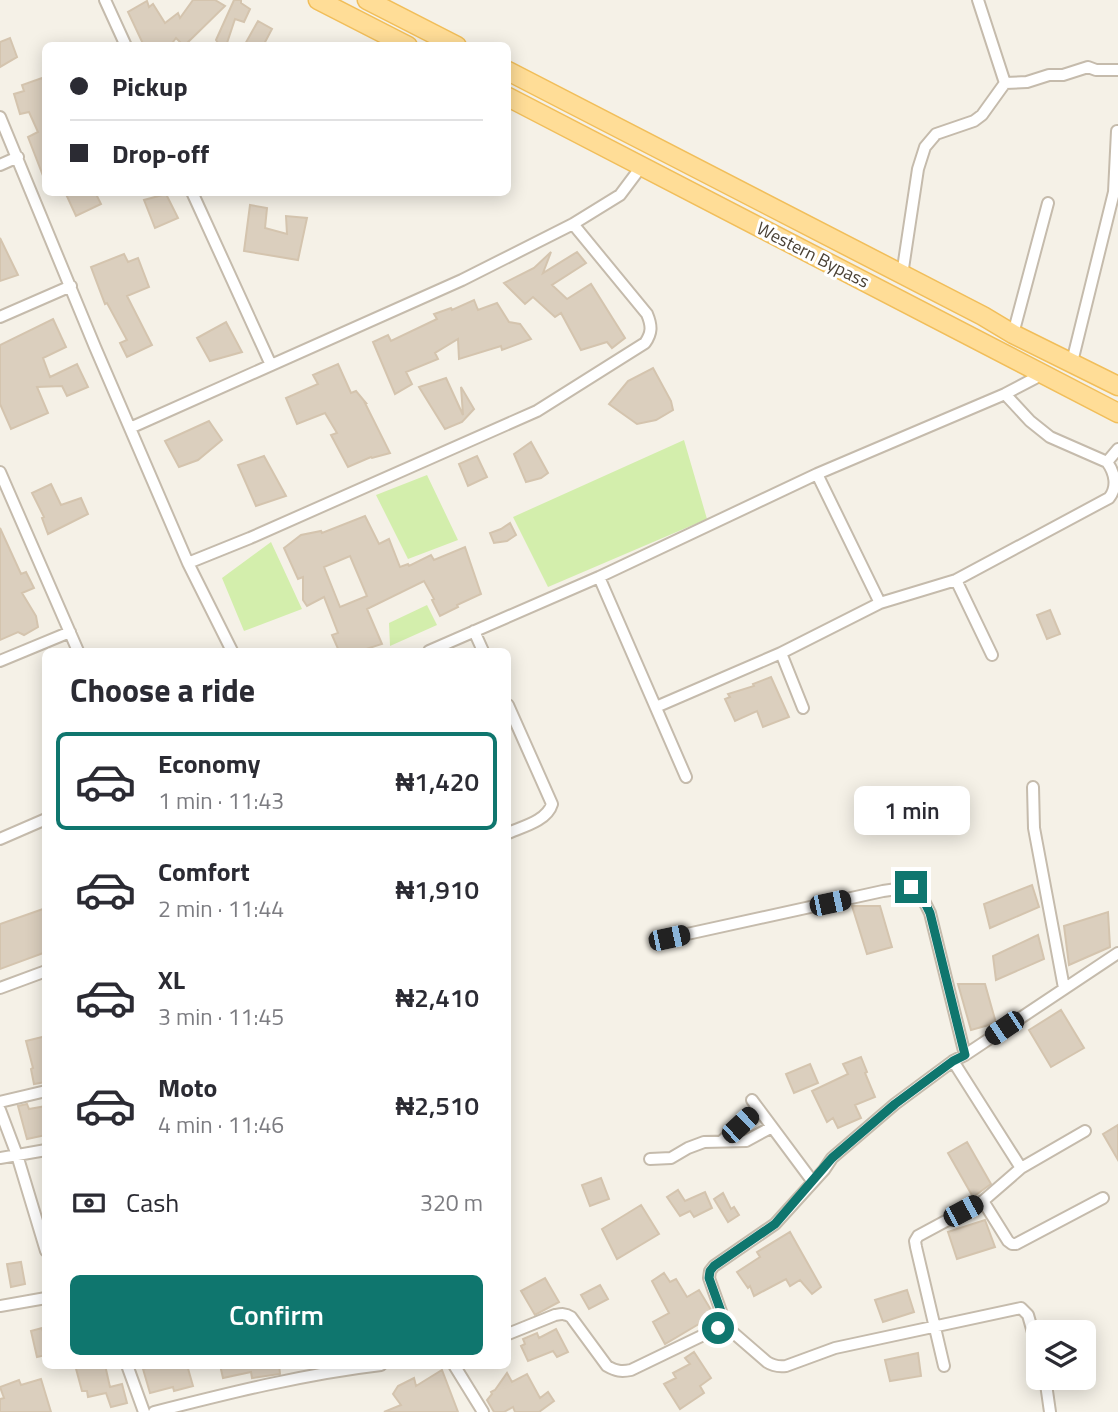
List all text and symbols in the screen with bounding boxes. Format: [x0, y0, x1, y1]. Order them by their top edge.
text: Pickup [112, 67, 188, 106]
text: Drop-off [112, 134, 209, 173]
street label: Western Bypass [752, 215, 874, 295]
text: Choose a ride [70, 666, 255, 714]
text: Economy [158, 744, 260, 783]
icon: car [74, 750, 137, 813]
text: ₦1,420 [396, 762, 479, 801]
text: 1 min · 11:43 [158, 783, 284, 818]
callout: 1 min [853, 786, 969, 834]
text: 1 min [884, 793, 940, 828]
text: Comfort [158, 852, 250, 891]
icon: car [74, 858, 137, 921]
text: ₦1,910 [396, 870, 479, 909]
route end [895, 871, 927, 903]
car [808, 888, 853, 918]
text: 2 min · 11:44 [158, 891, 284, 926]
car [647, 923, 692, 953]
text: XL [158, 960, 185, 999]
icon: car [74, 966, 137, 1029]
text: ₦2,410 [396, 978, 479, 1017]
text: 3 min · 11:45 [158, 999, 284, 1034]
car [981, 1008, 1028, 1048]
text: Moto [158, 1068, 217, 1107]
icon: car [74, 1074, 137, 1137]
text: ₦2,510 [396, 1086, 479, 1125]
car [718, 1103, 763, 1147]
text: 4 min · 11:46 [158, 1107, 284, 1142]
text: Cash [126, 1183, 179, 1222]
icon: cash [70, 1184, 108, 1222]
text: 320 m [420, 1185, 483, 1220]
car [940, 1192, 987, 1230]
button: Confirm [70, 1275, 483, 1355]
route start [702, 1312, 734, 1344]
map controls [1026, 1320, 1096, 1390]
button: layers [1026, 1320, 1096, 1390]

